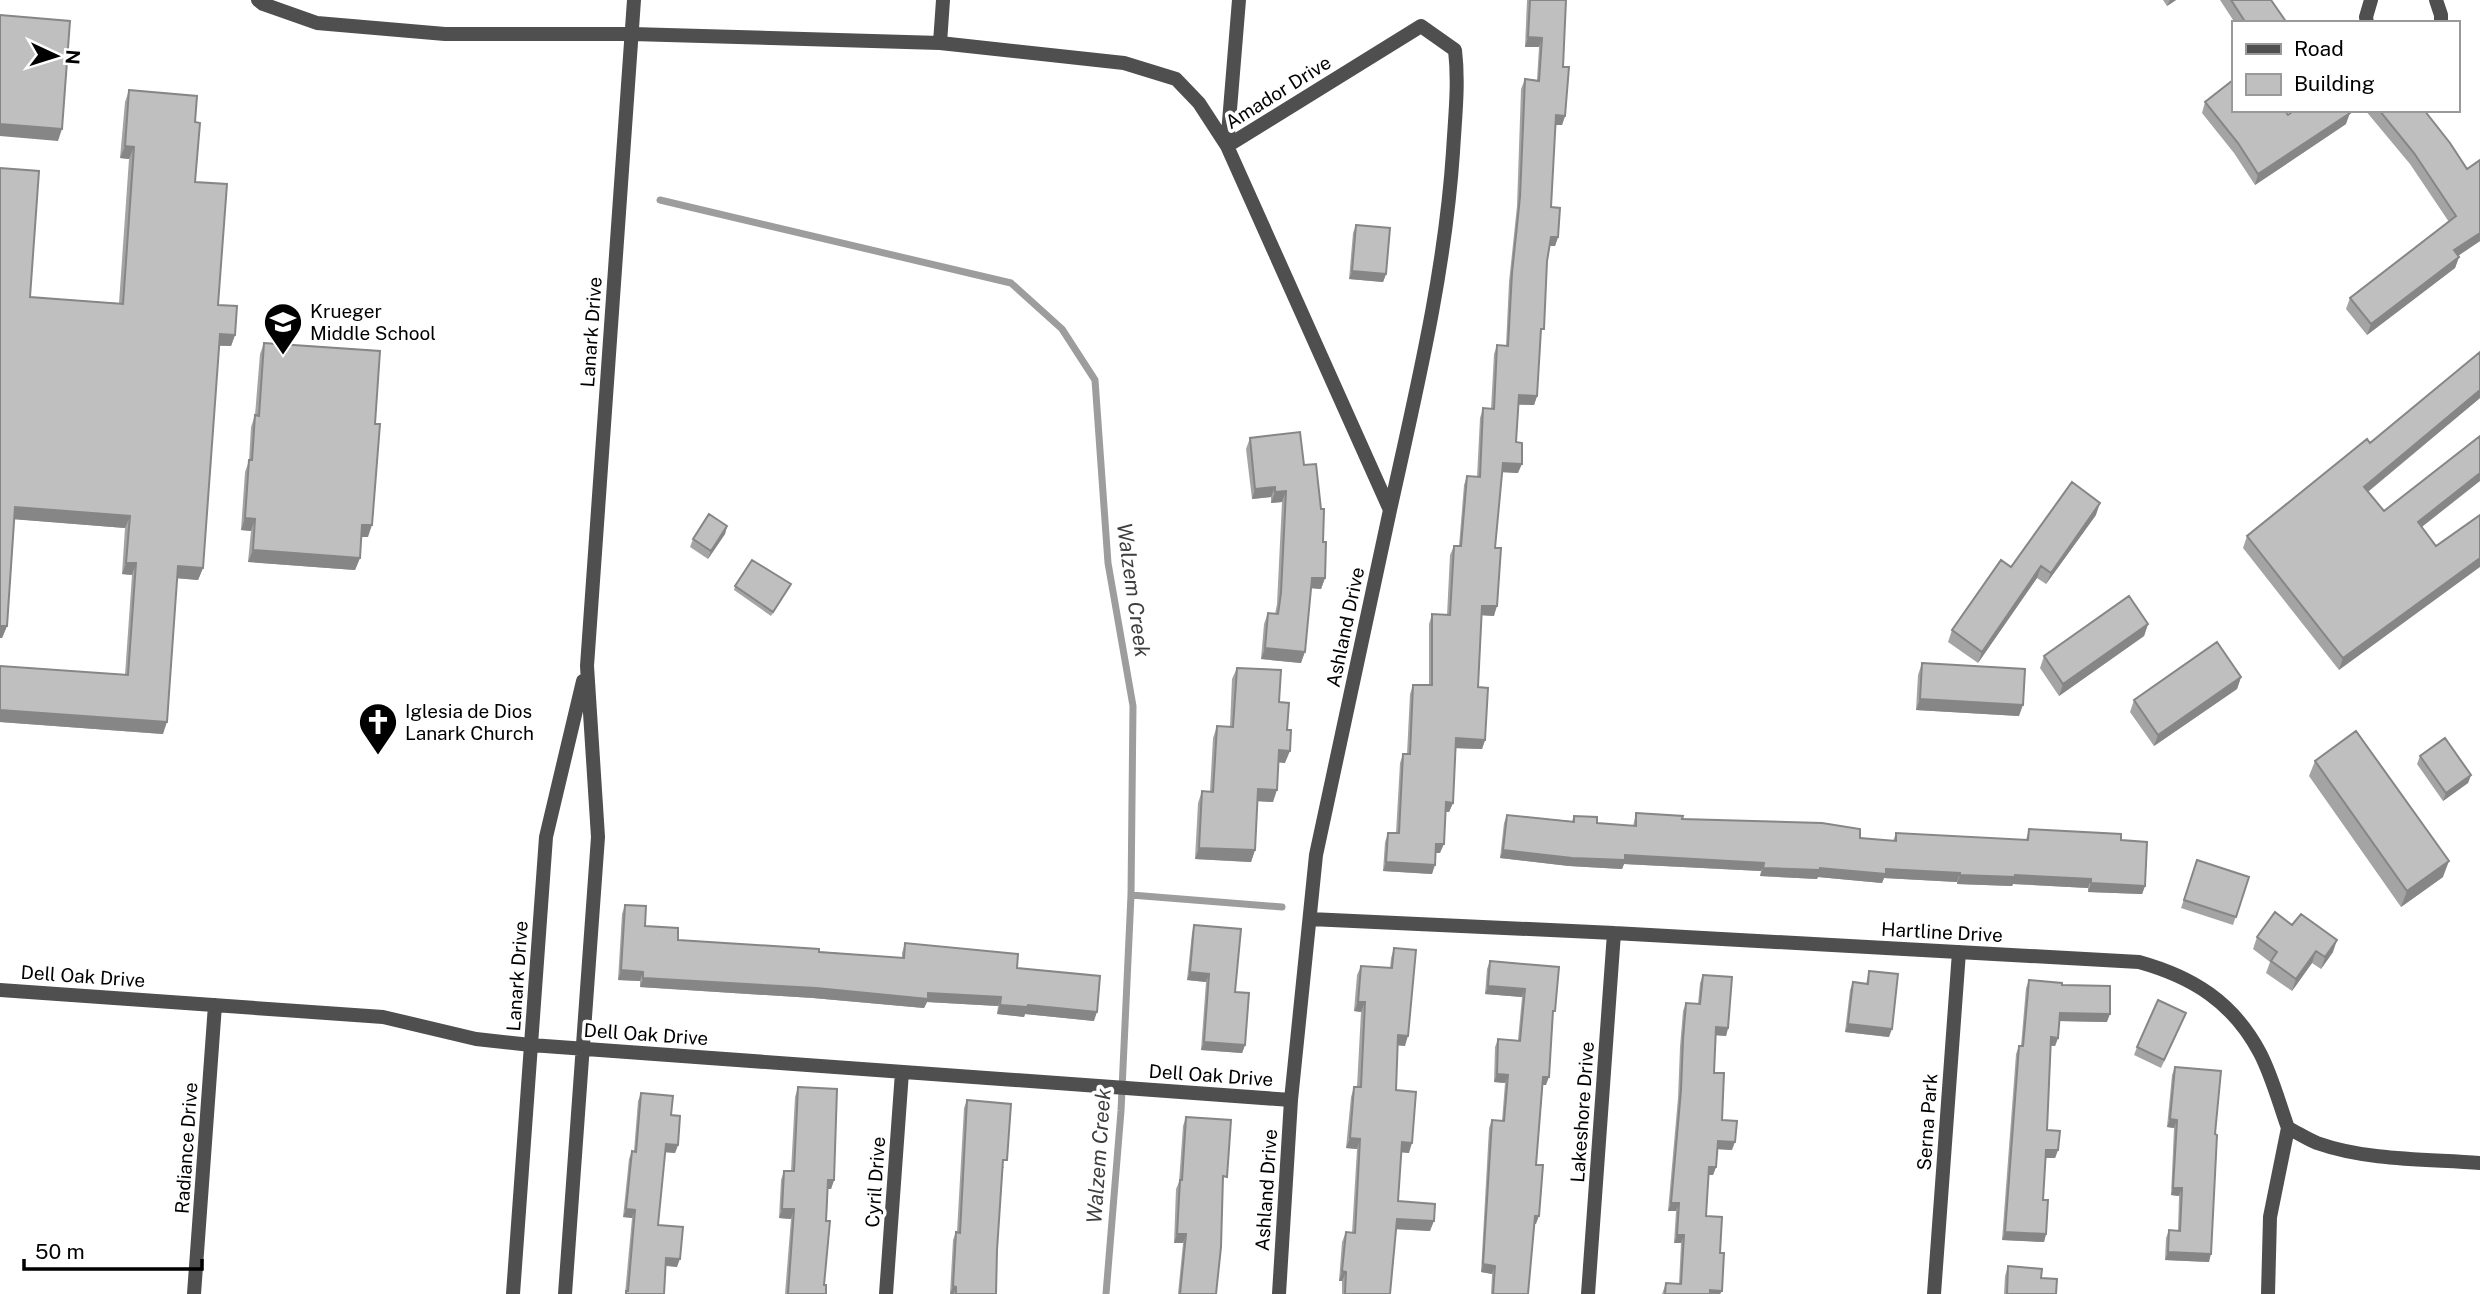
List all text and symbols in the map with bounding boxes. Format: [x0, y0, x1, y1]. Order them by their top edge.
north arrow [21, 21, 91, 91]
legend [2232, 21, 2459, 112]
text: Road [2294, 36, 2344, 61]
text: N [61, 49, 84, 65]
street label: Amador Drive [1221, 51, 1335, 133]
text: Building [2294, 71, 2375, 96]
street label: Lanark Drive [576, 276, 606, 388]
place label: Krueger Middle School [310, 300, 436, 344]
school or university icon: Krueger Middle School [262, 301, 304, 356]
water label: Walzem Creek [1112, 521, 1155, 659]
street label: Ashland Drive [1322, 565, 1368, 689]
place label: Iglesia de Dios Lanark Church [405, 700, 534, 744]
church icon: Iglesia de Dios Lanark Church [357, 701, 399, 756]
street label: Hartline Drive [1881, 918, 2003, 946]
street label: Lanark Drive [502, 920, 532, 1032]
street label: Dell Oak Drive [20, 961, 146, 991]
street label: Dell Oak Drive [583, 1019, 709, 1049]
street label: Lakeshore Drive [1566, 1041, 1598, 1183]
street label: Dell Oak Drive [1148, 1060, 1274, 1090]
street label: Serna Park [1913, 1072, 1941, 1171]
street label: Radiance Drive [170, 1081, 202, 1215]
water label: Walzem Creek [1081, 1087, 1116, 1224]
street label: Ashland Drive [1251, 1128, 1281, 1252]
street label: Cyril Drive [861, 1136, 889, 1228]
scale bar [24, 1228, 203, 1272]
text: 50 m [35, 1239, 85, 1264]

